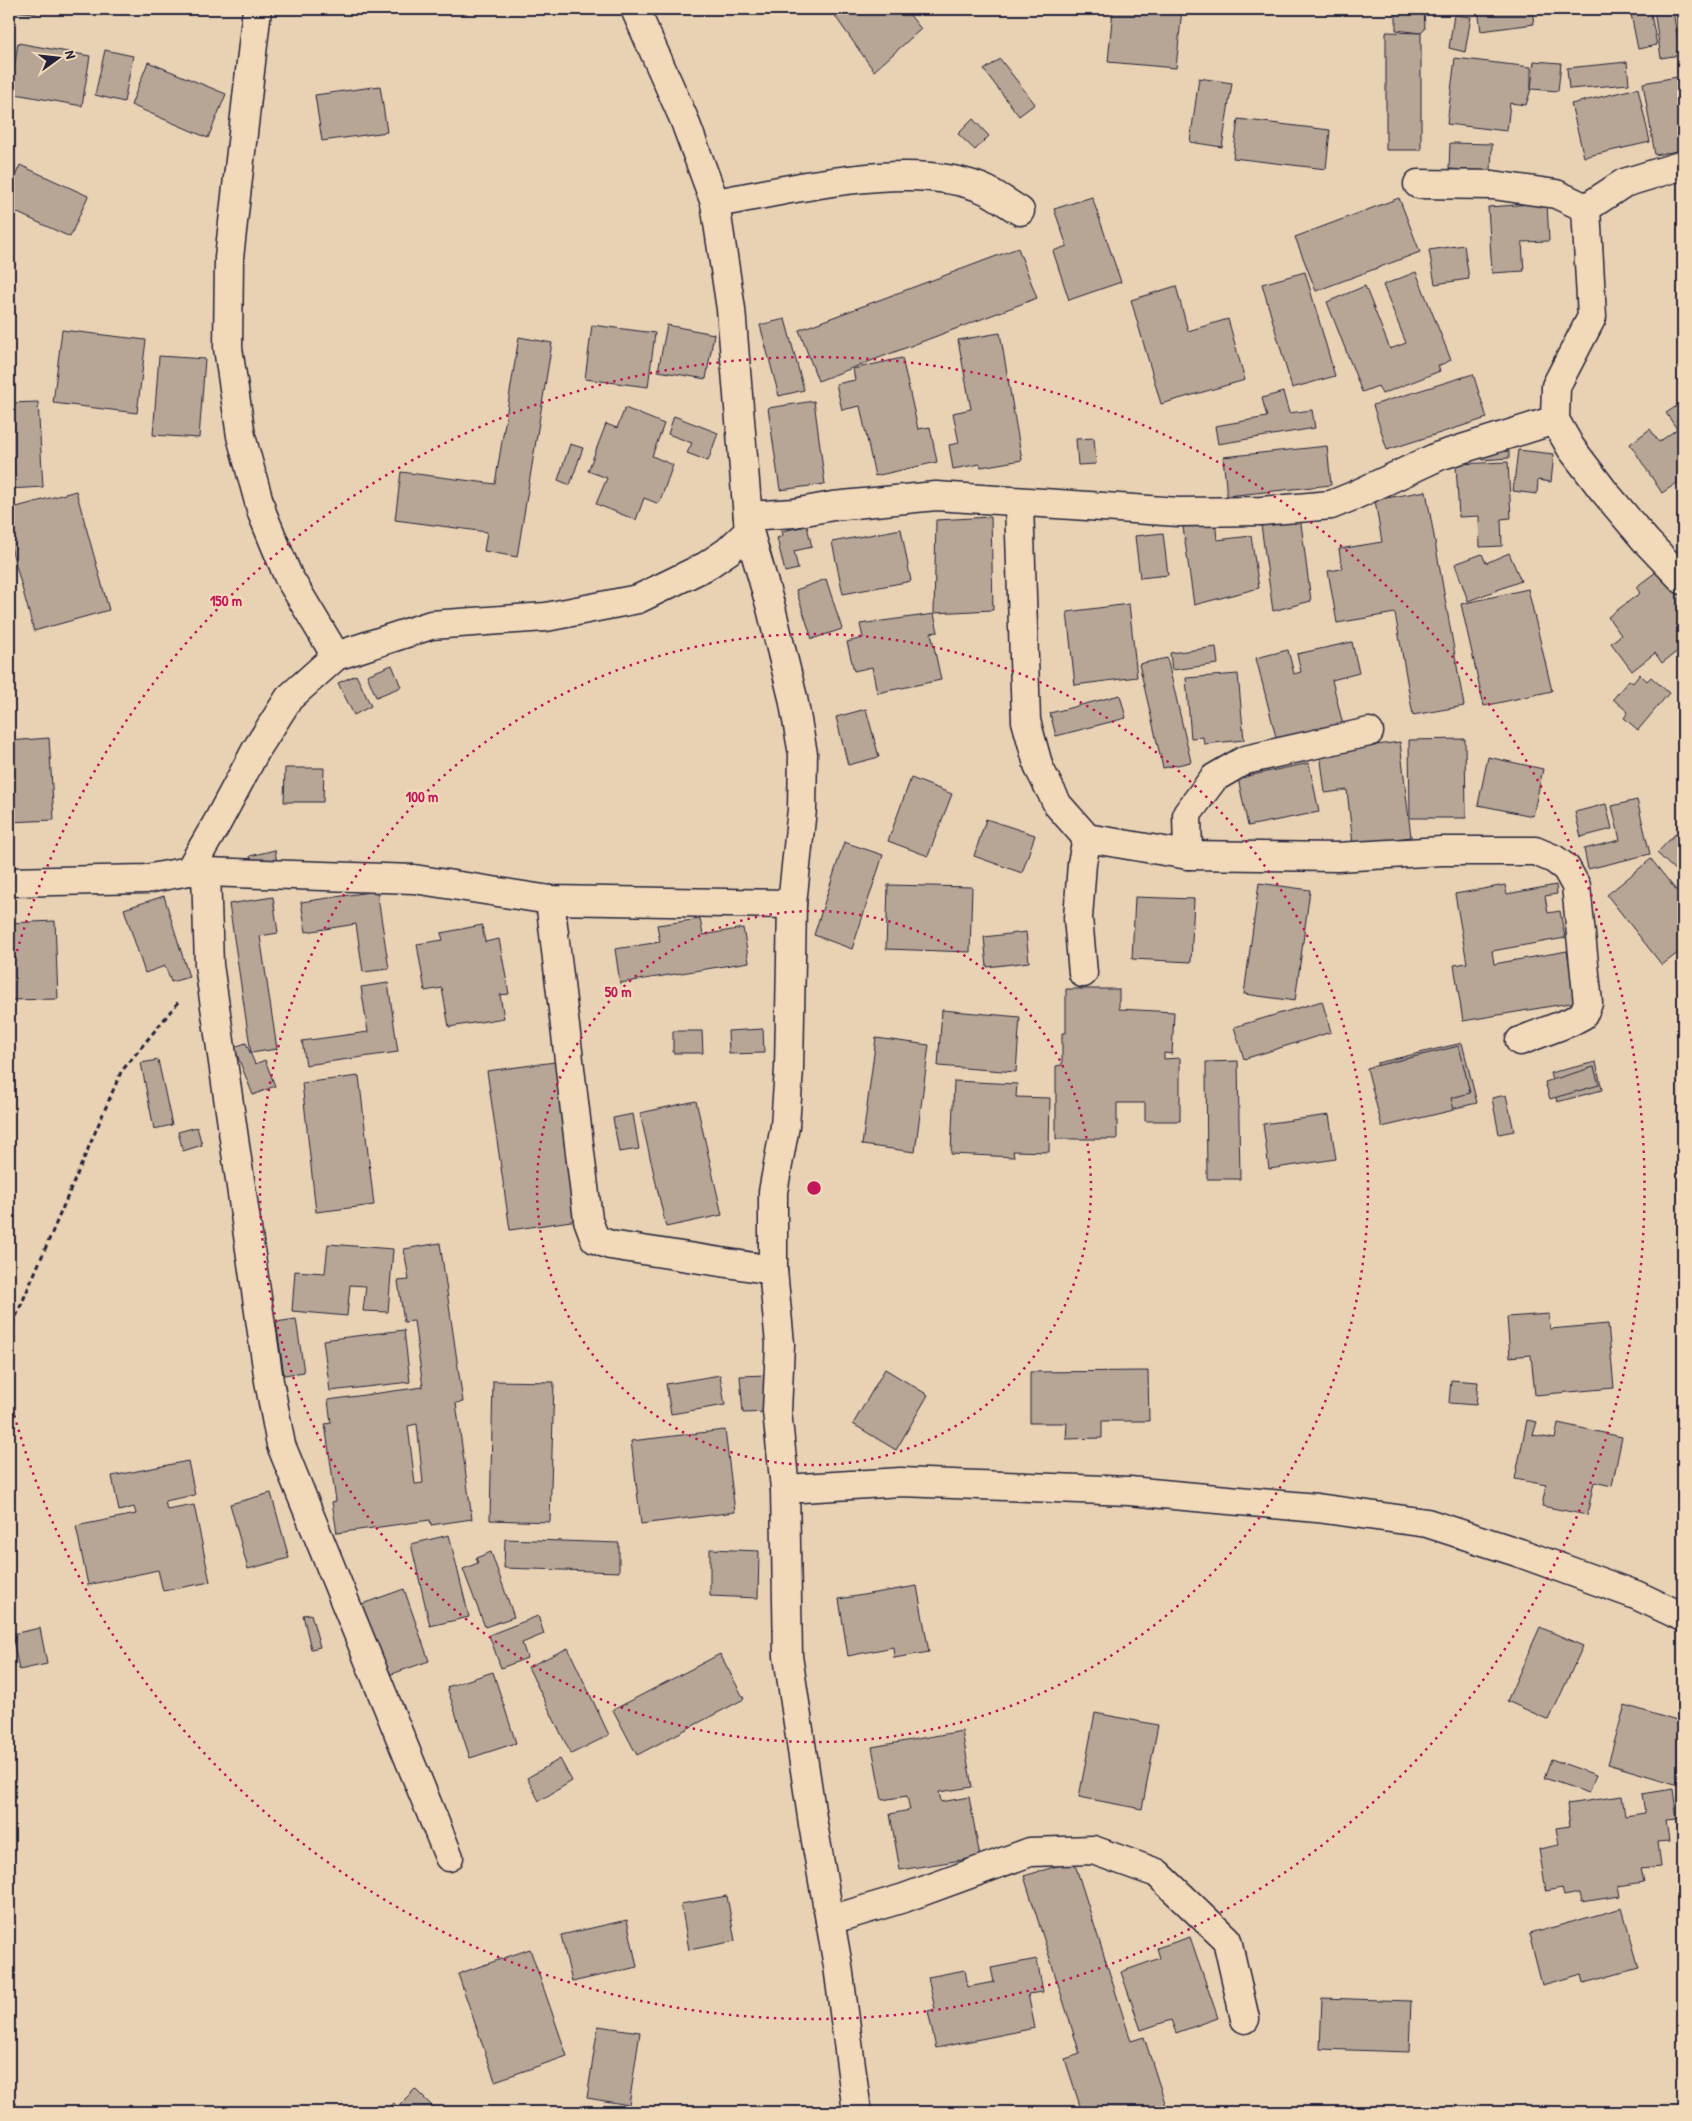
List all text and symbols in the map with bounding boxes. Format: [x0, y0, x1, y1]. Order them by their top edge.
north arrow [32, 32, 82, 82]
text: N [61, 48, 81, 61]
text: 150 m [210, 590, 242, 611]
text: 100 m [406, 786, 438, 807]
text: 50 m [605, 981, 631, 1002]
centre of rings [805, 1179, 823, 1197]

